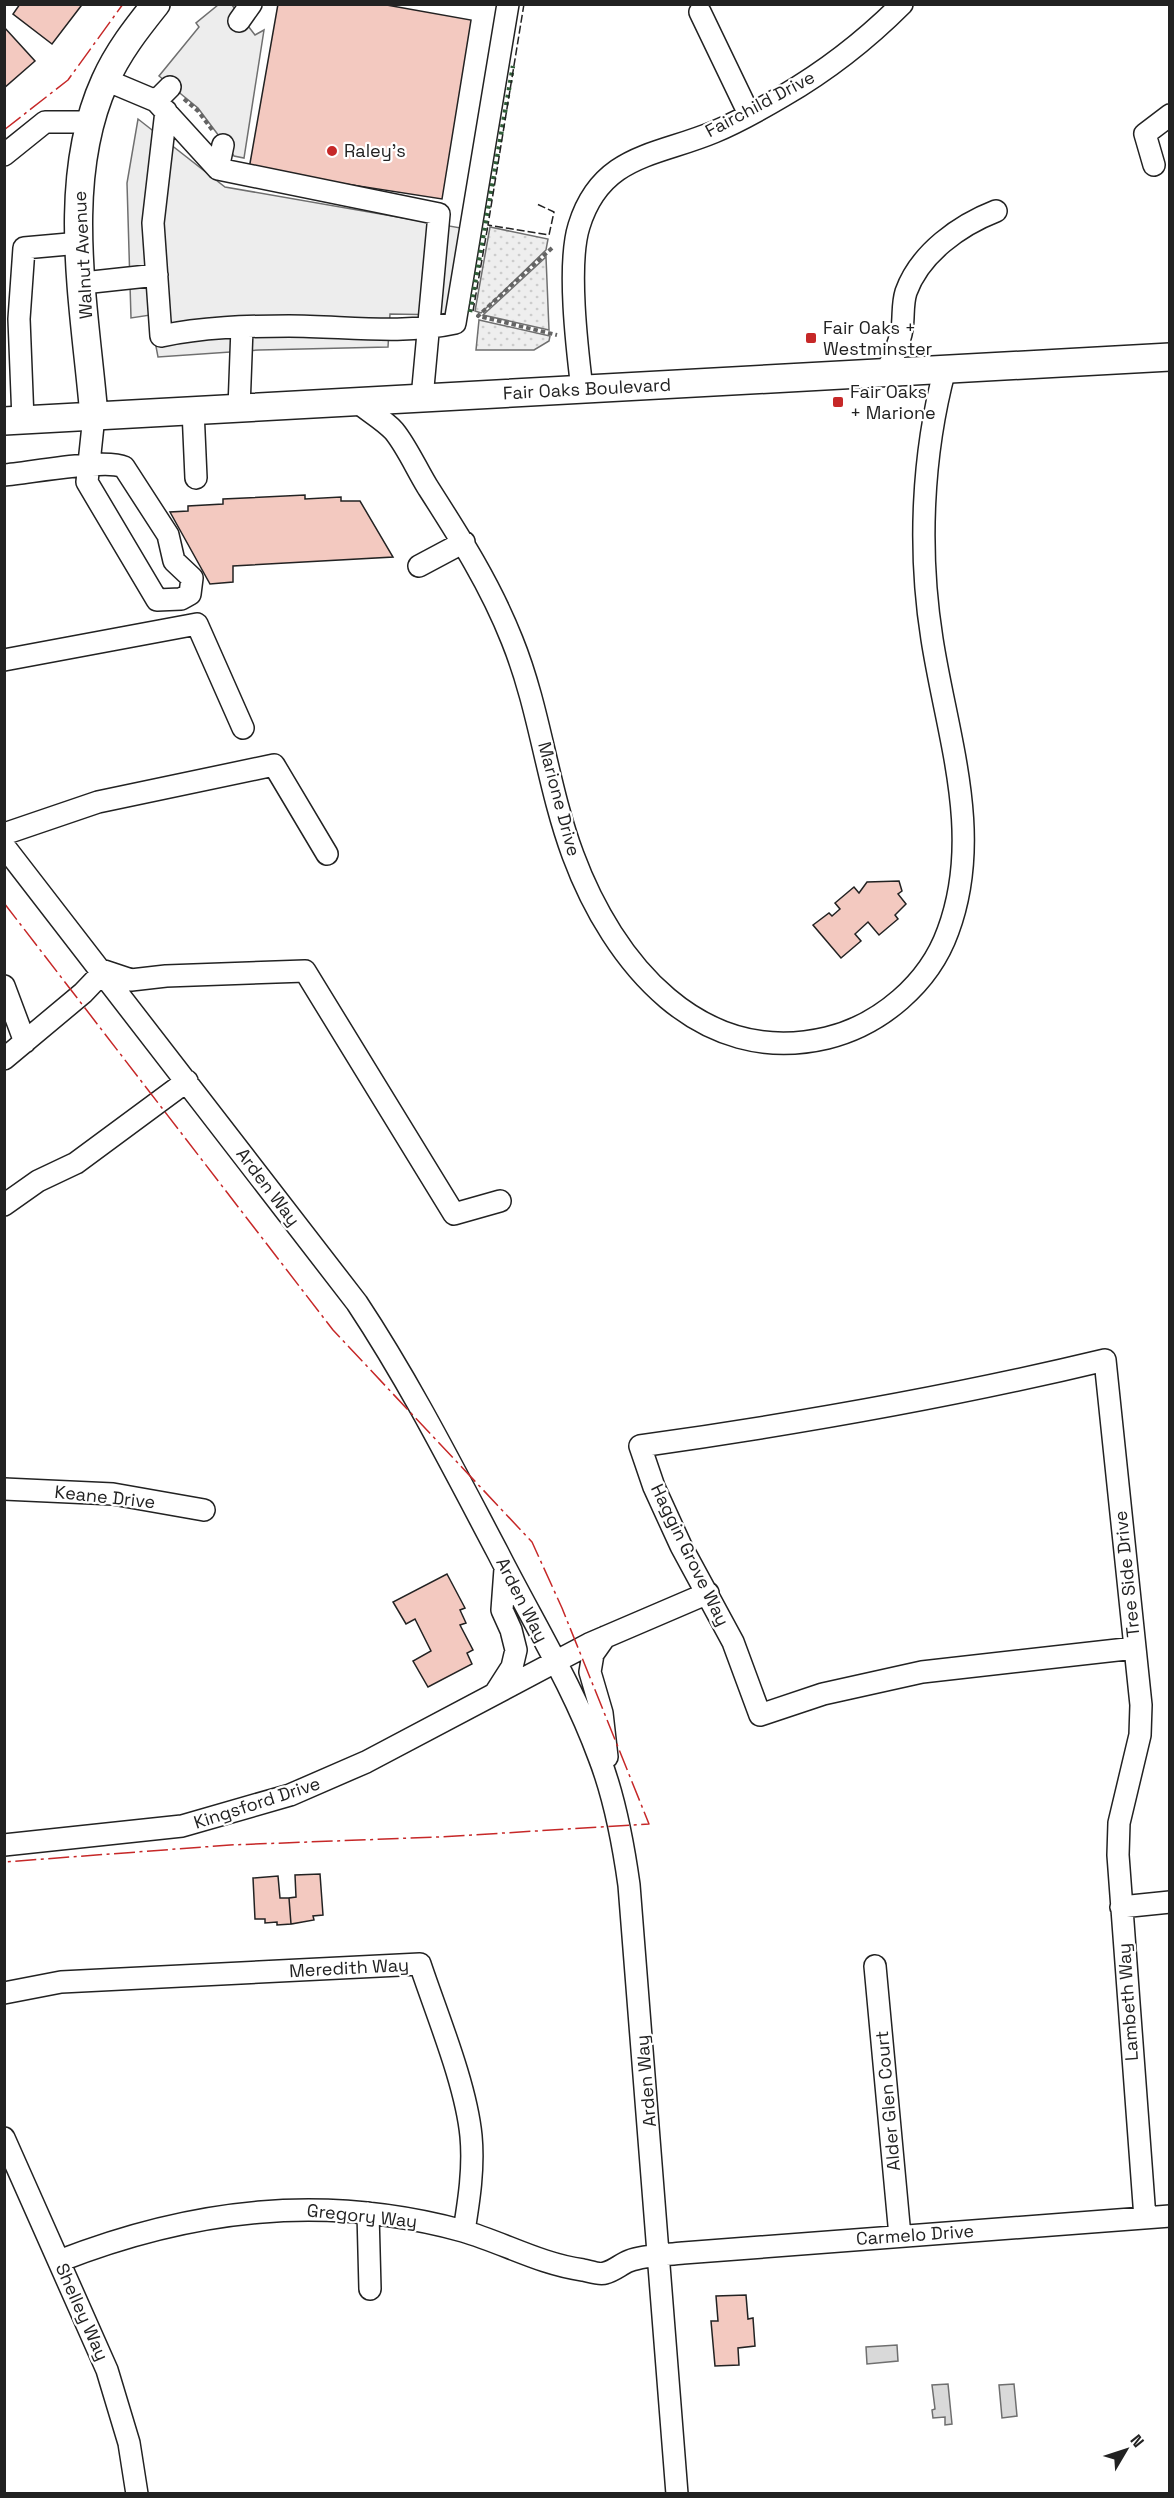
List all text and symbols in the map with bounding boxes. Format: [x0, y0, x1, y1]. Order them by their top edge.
street label: Fairchild Drive [701, 65, 818, 142]
place label: Raley's [344, 139, 406, 162]
marker: Raley's [325, 144, 339, 158]
street label: Walnut Avenue [68, 190, 97, 320]
place label: Fair Oaks + Westminster [823, 316, 933, 360]
marker: Fair Oaks + Westminster [804, 331, 818, 345]
street label: Fair Oaks Boulevard [502, 373, 672, 404]
place label: Fair Oaks + Marione [850, 380, 936, 424]
marker: Fair Oaks + Marione [831, 395, 845, 409]
street label: Marione Drive [533, 739, 586, 859]
street label: Arden Way [231, 1143, 305, 1230]
street label: Keane Drive [54, 1480, 157, 1513]
street label: Haggin Grove Way [646, 1480, 735, 1630]
street label: Tree Side Drive [1108, 1510, 1145, 1638]
street label: Arden Way [491, 1553, 554, 1646]
street label: Kingsford Drive [191, 1771, 323, 1834]
street label: Lambeth Way [1112, 1942, 1143, 2062]
street label: Meredith Way [289, 1953, 409, 1982]
street label: Alder Glen Court [870, 2030, 905, 2172]
street label: Arden Way [630, 2034, 661, 2128]
street label: Gregory Way [306, 2198, 418, 2233]
street label: Carmelo Drive [855, 2219, 975, 2250]
street label: Shelley Way [51, 2259, 114, 2364]
north arrow [1096, 2420, 1156, 2480]
text: N [1126, 2430, 1149, 2452]

